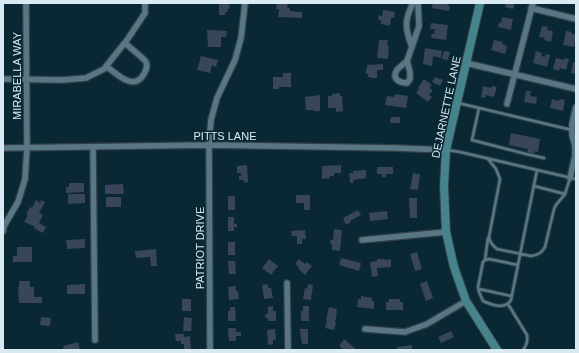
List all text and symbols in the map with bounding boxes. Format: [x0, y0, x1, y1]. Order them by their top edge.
street label: MIRABELLA WAY [11, 31, 23, 120]
street label: DEJARNETTE LANE [429, 55, 463, 159]
street label: PITTS LANE [194, 130, 256, 142]
street label: PATRIOT DRIVE [194, 207, 206, 289]

